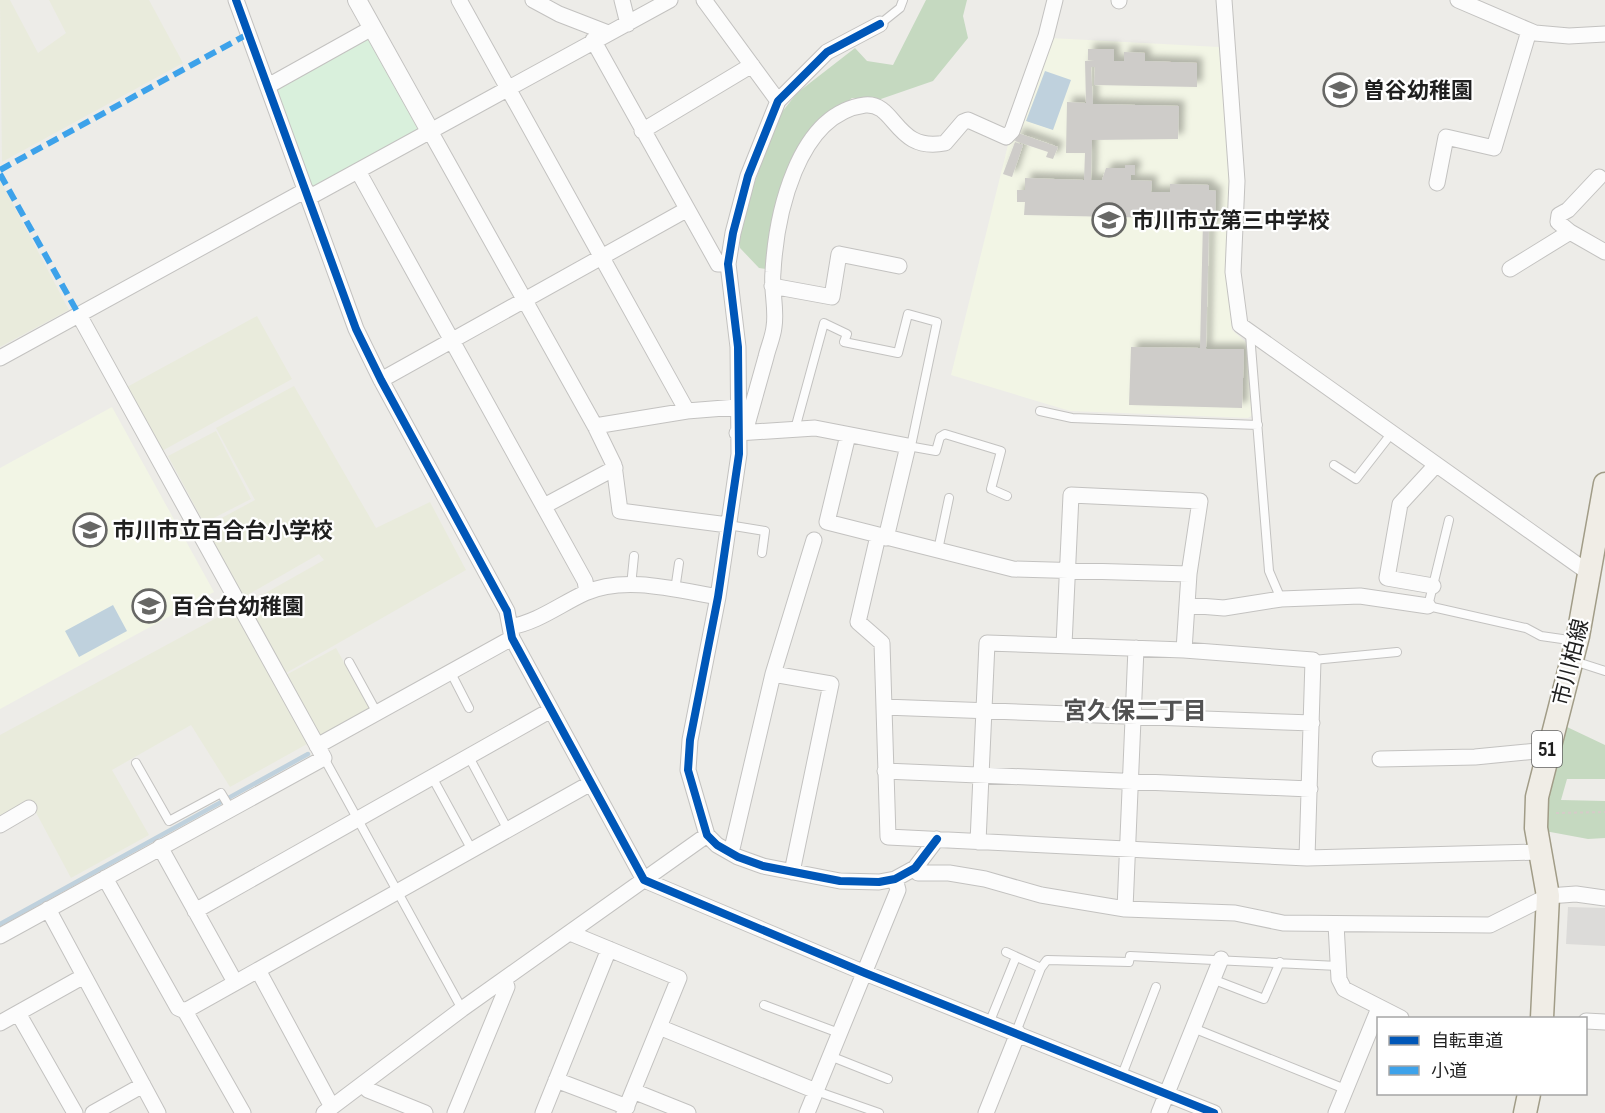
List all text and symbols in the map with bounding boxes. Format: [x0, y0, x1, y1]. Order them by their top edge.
school or university icon: 曽谷幼稚園 [1322, 72, 1358, 108]
place label: 曽谷幼稚園 [1363, 78, 1473, 105]
school or university icon: 市川市立第三中学校 [1091, 202, 1127, 238]
place label: 市川市立第三中学校 [1132, 208, 1330, 235]
school or university icon: 市川市立百合台小学校 [72, 512, 108, 548]
place label: 市川市立百合台小学校 [113, 518, 333, 545]
school or university icon: 百合台幼稚園 [131, 588, 167, 624]
place label: 百合台幼稚園 [172, 594, 304, 621]
street label: 市川柏線 [1548, 616, 1595, 708]
district label: 宮久保二丁目 [1063, 697, 1207, 726]
road number: 51 [1532, 731, 1562, 767]
legend [1377, 1017, 1587, 1095]
text: 自転車道 [1431, 1031, 1503, 1052]
text: 小道 [1431, 1061, 1467, 1082]

